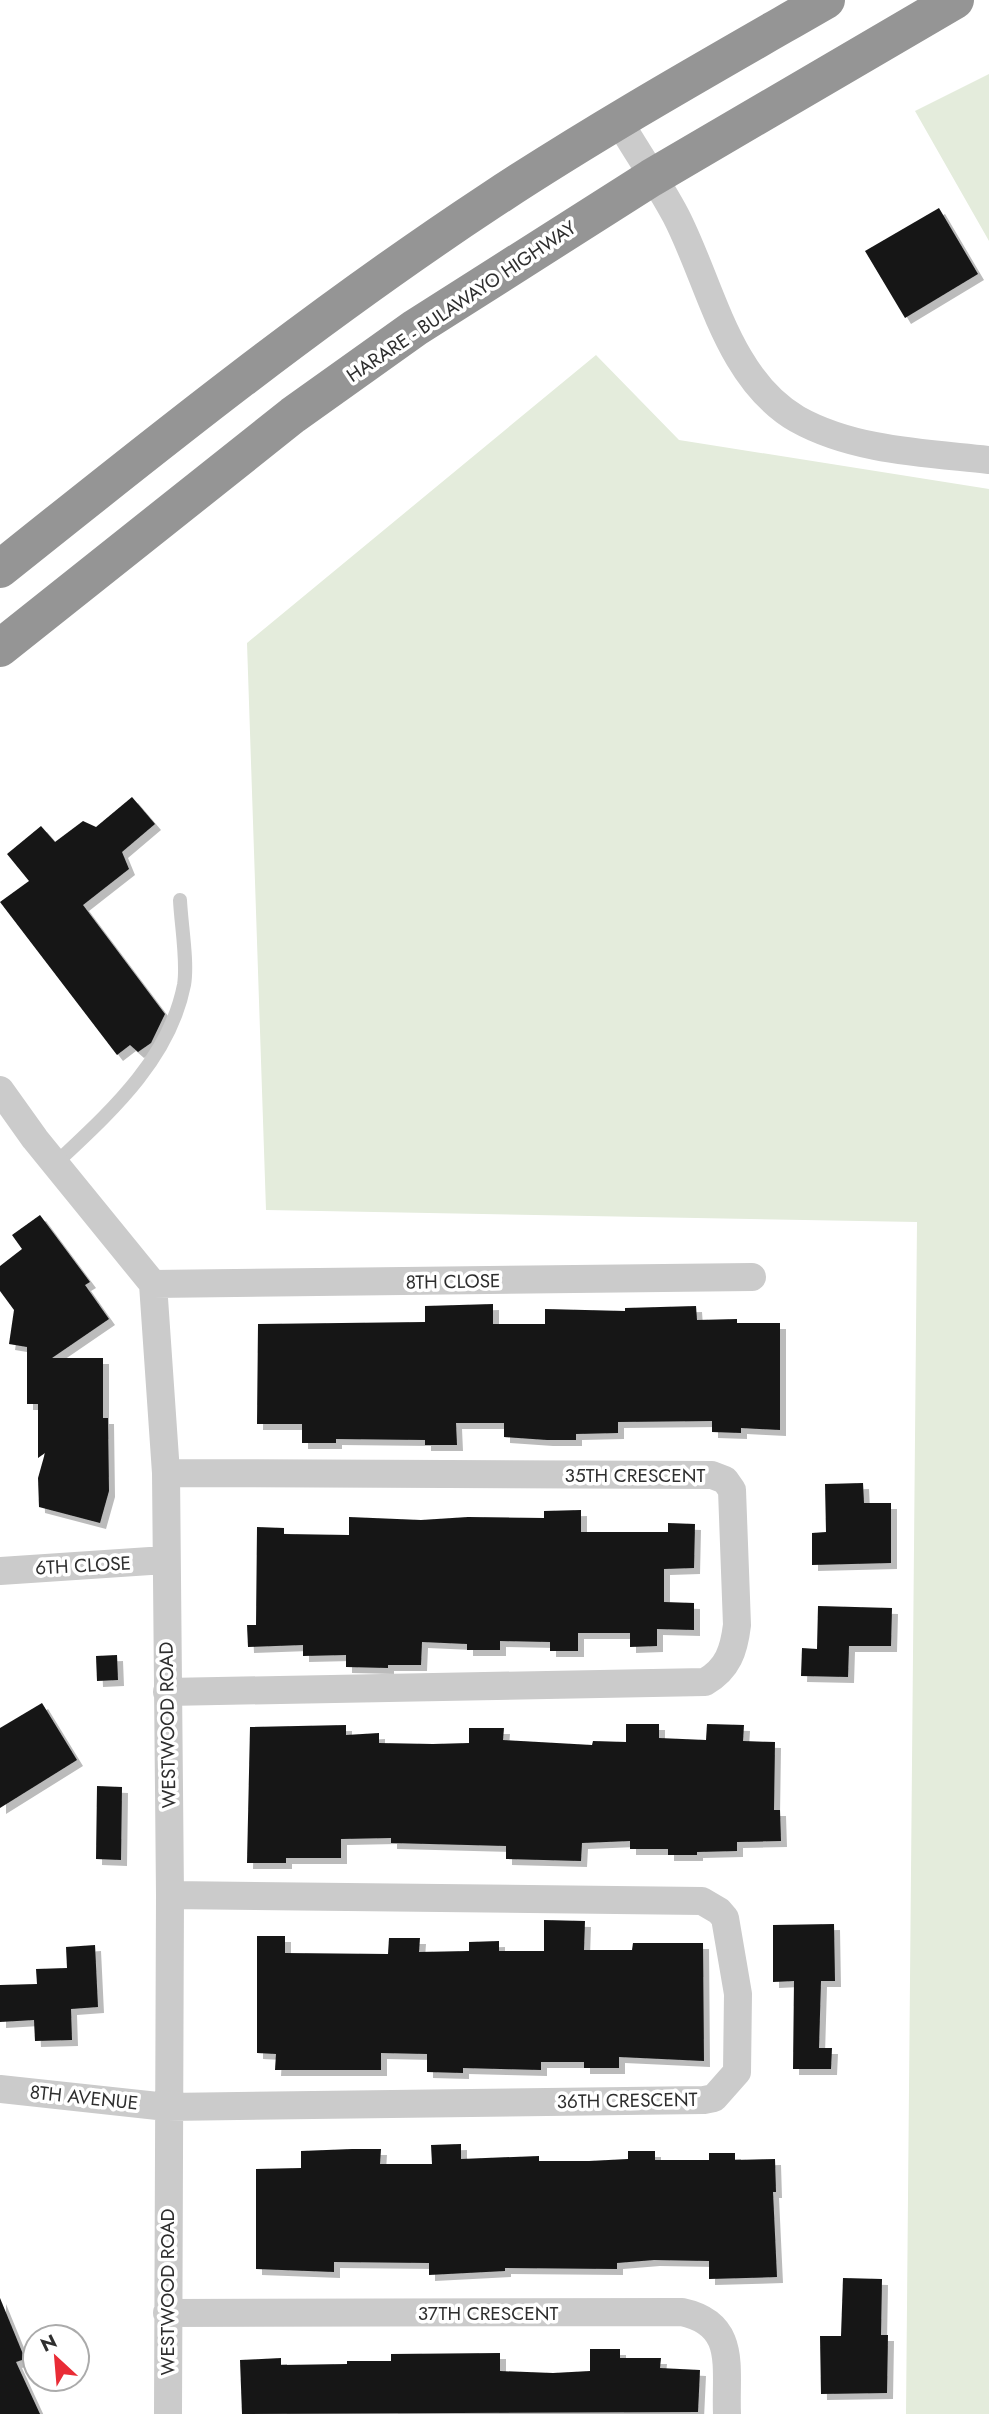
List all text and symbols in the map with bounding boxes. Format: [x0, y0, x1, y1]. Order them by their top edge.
street label: HARARE - BULAWAYO HIGHWAY [341, 214, 582, 389]
street label: 8TH CLOSE [405, 1267, 501, 1296]
street label: 35TH CRESCENT [565, 1462, 706, 1489]
street label: 6TH CLOSE [34, 1550, 132, 1581]
street label: WESTWOOD ROAD [153, 1641, 182, 1809]
street label: 8TH AVENUE [29, 2078, 139, 2117]
street label: 36TH CRESCENT [556, 2086, 698, 2115]
street label: WESTWOOD ROAD [154, 2209, 181, 2375]
street label: 37TH CRESCENT [418, 2300, 558, 2327]
north arrow [21, 2323, 91, 2393]
text: N [36, 2328, 61, 2359]

